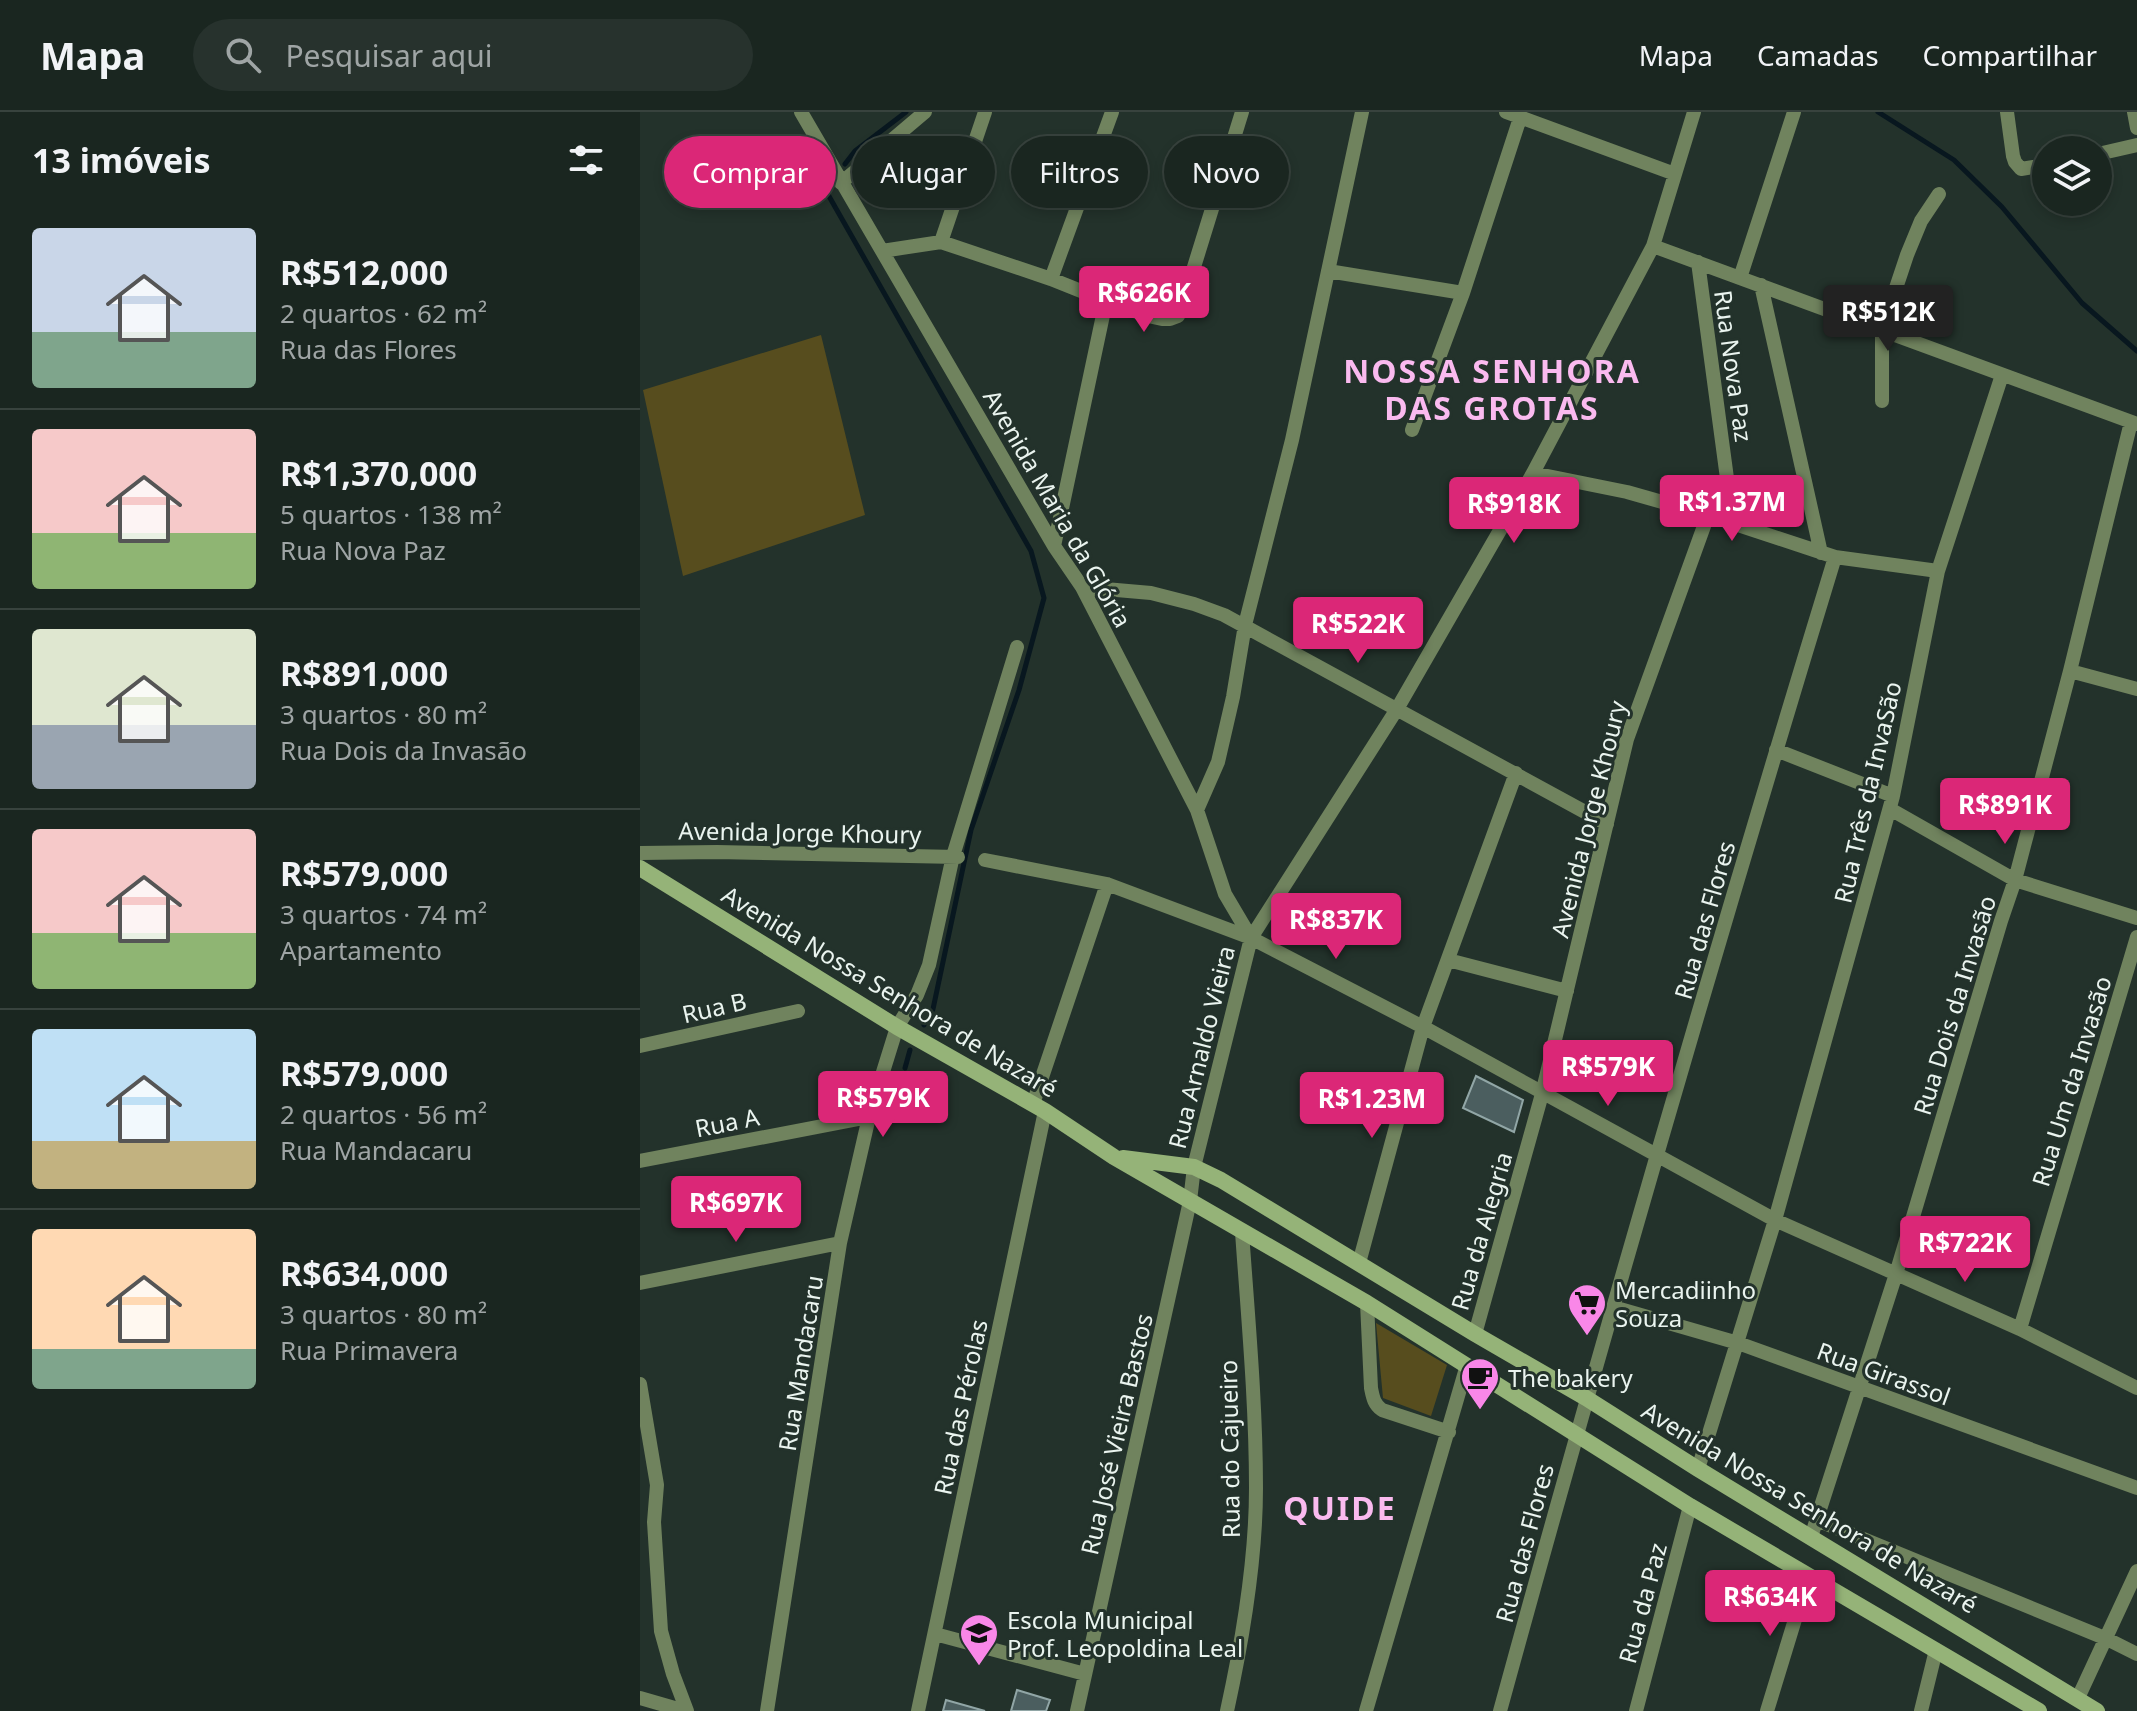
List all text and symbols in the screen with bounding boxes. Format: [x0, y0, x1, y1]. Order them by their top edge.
search box [193, 19, 753, 91]
text: Mapa [40, 29, 145, 81]
icon: search [221, 33, 265, 77]
text: Pesquisar aqui [285, 35, 493, 76]
text: Mapa [1639, 36, 1713, 74]
text: Camadas [1757, 36, 1879, 74]
text: Compartilhar [1923, 36, 2097, 74]
chip: Comprar [664, 136, 836, 208]
chip: Alugar [852, 136, 995, 208]
chip: Filtros [1011, 136, 1148, 208]
chip: Novo [1164, 136, 1289, 208]
map controls [2032, 136, 2112, 216]
button: layers [2032, 136, 2112, 216]
text: 13 imóveis [32, 137, 211, 183]
icon: filters [564, 138, 608, 182]
text: R$512,000 [280, 249, 448, 295]
icon: home [96, 260, 192, 356]
pin: R$626K [1079, 266, 1209, 334]
text: R$626K [1097, 274, 1191, 310]
pin: R$512K [1823, 285, 1953, 353]
street label: Rua Nova Paz [1707, 288, 1761, 444]
text: R$512K [1841, 293, 1935, 329]
text: 2 quartos · 62 m² [280, 295, 487, 331]
text: Rua das Flores [280, 331, 457, 367]
district label: NOSSA SENHORA DAS GROTAS [1343, 349, 1641, 429]
street label: Avenida Maria da Glória [976, 383, 1140, 633]
text: R$1,370,000 [280, 450, 477, 496]
icon: home [96, 461, 192, 557]
pin: R$1.37M [1658, 475, 1806, 543]
pin: R$918K [1449, 477, 1579, 545]
text: R$1.37M [1678, 483, 1786, 519]
text: R$918K [1467, 485, 1561, 521]
text: 5 quartos · 138 m² [280, 496, 502, 532]
text: Rua Nova Paz [280, 532, 446, 568]
pin: R$522K [1293, 597, 1423, 665]
text: R$522K [1311, 605, 1405, 641]
text: R$891,000 [280, 650, 448, 696]
icon: home [96, 661, 192, 757]
street label: Rua Três da InvaSão [1825, 678, 1909, 906]
text: 3 quartos · 80 m² [280, 696, 487, 732]
street label: Avenida Jorge Khoury [1543, 696, 1634, 941]
text: Rua Dois da Invasão [280, 732, 527, 768]
pin: R$891K [1940, 778, 2070, 846]
text: R$891K [1958, 786, 2052, 822]
street label: Avenida Jorge Khoury [678, 813, 923, 851]
street label: Rua das Flores [1666, 837, 1742, 1003]
text: R$579,000 [280, 850, 448, 896]
icon: home [96, 861, 192, 957]
street label: Avenida Nossa Senhora de Nazaré [716, 877, 1064, 1105]
street label: Rua Dois da Invasão [1905, 891, 2003, 1119]
pin: R$837K [1271, 893, 1401, 961]
text: 3 quartos · 74 m² [280, 896, 487, 932]
text: R$837K [1289, 901, 1383, 937]
text: Apartamento [280, 932, 442, 968]
street label: Rua Arnaldo Vieira [1160, 942, 1242, 1152]
street label: Rua Um da Invasão [2023, 972, 2119, 1190]
street label: Rua B [679, 984, 749, 1030]
pin: R$579K [1543, 1040, 1673, 1108]
text: R$579K [1561, 1048, 1655, 1084]
text: R$579,000 [280, 1050, 448, 1096]
icon: home [96, 1061, 192, 1157]
pin: R$579K [818, 1071, 948, 1139]
pin: R$1.23M [1298, 1072, 1446, 1140]
text: R$579K [836, 1079, 930, 1115]
text: R$1.23M [1318, 1080, 1426, 1116]
text: 2 quartos · 56 m² [280, 1096, 487, 1132]
street label: Rua A [692, 1099, 763, 1144]
text: Rua Mandacaru [280, 1132, 472, 1168]
street label: Rua da Alegria [1443, 1148, 1519, 1314]
pin: R$697K [671, 1176, 801, 1244]
text: R$697K [689, 1184, 783, 1220]
pin: R$722K [1900, 1216, 2030, 1284]
text: R$722K [1918, 1224, 2012, 1260]
text: R$634,000 [280, 1250, 448, 1296]
icon: home [96, 1261, 192, 1357]
street label: Rua Mandacaru [770, 1273, 830, 1453]
place label: Mercadiinho Souza [1615, 1273, 1756, 1334]
supermarket icon: Mercadiinho Souza [1566, 1282, 1608, 1337]
text: 3 quartos · 80 m² [280, 1296, 487, 1332]
street label: Rua José Vieira Bastos [1072, 1310, 1160, 1558]
street label: Rua das Pérolas [925, 1316, 995, 1498]
text: Rua Primavera [280, 1332, 458, 1368]
street label: Rua Girassol [1813, 1334, 1955, 1412]
cafe icon: The bakery [1459, 1356, 1501, 1411]
street label: Rua do Cajueiro [1211, 1360, 1247, 1538]
place label: The bakery [1508, 1361, 1633, 1394]
street label: Avenida Nossa Senhora de Nazaré [1636, 1393, 1984, 1621]
street label: Rua das Flores [1487, 1460, 1561, 1626]
district label: QUIDE [1283, 1486, 1397, 1529]
street label: Rua da Paz [1610, 1539, 1674, 1667]
pin: R$634K [1705, 1570, 1835, 1638]
text: R$634K [1723, 1578, 1817, 1614]
place label: Escola Municipal Prof. Leopoldina Leal [1007, 1603, 1243, 1664]
school or university icon: Escola Municipal Prof. Leopoldina Leal [958, 1612, 1000, 1667]

